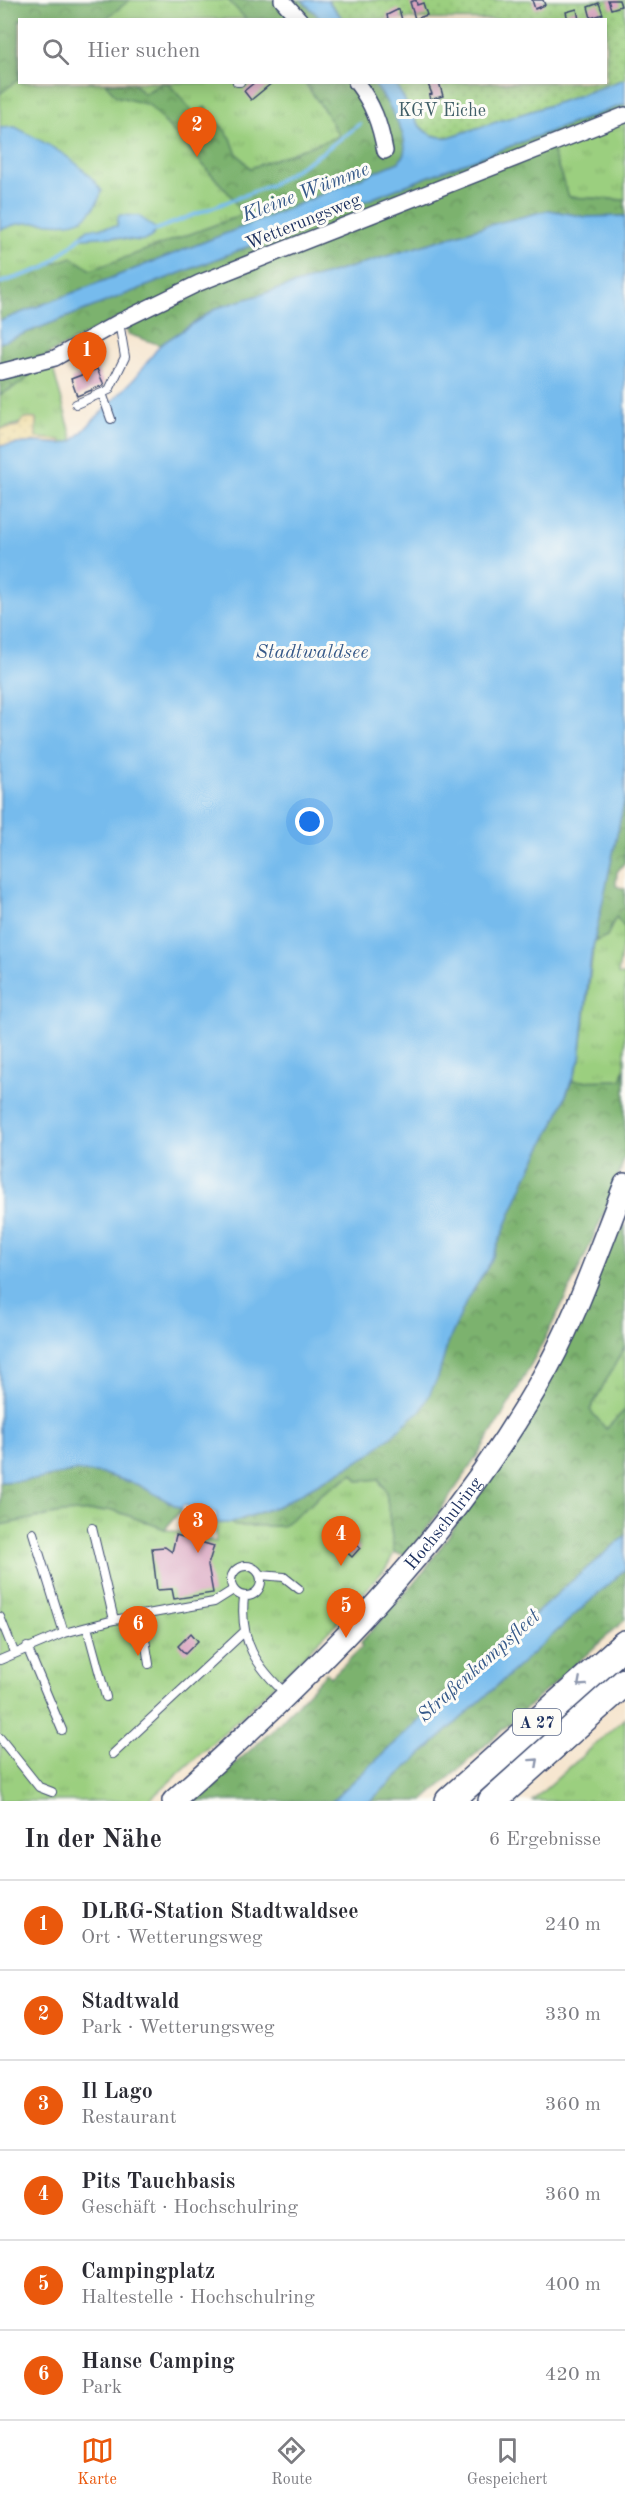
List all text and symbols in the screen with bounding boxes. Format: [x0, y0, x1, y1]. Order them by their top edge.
search box [18, 18, 607, 84]
icon: search [39, 35, 72, 68]
text: Hier suchen [87, 40, 200, 62]
park label: KGV Eiche [398, 102, 486, 120]
pin: 2 [178, 108, 216, 157]
water label: Kleine Wümme [238, 159, 372, 227]
street label: Wetterungsweg [243, 191, 364, 253]
pin: 1 [68, 332, 106, 382]
water label: Stadtwaldsee [256, 643, 368, 663]
your location [295, 807, 324, 836]
street label: Hochschulring [402, 1474, 486, 1574]
pin: 3 [178, 1504, 218, 1553]
pin: 4 [322, 1516, 360, 1566]
pin: 5 [326, 1588, 366, 1638]
pin: 6 [118, 1606, 158, 1656]
water label: Straßenkampsfleet [414, 1606, 545, 1726]
one-way arrow [578, 1676, 588, 1687]
road number: A 27 [513, 1709, 561, 1735]
one-way arrow [528, 1758, 539, 1769]
text: In der Nähe [24, 1827, 162, 1853]
text: 6 Ergebnisse [489, 1830, 601, 1850]
text: DLRG-Station Stadtwaldsee [81, 1901, 359, 1923]
text: 1 [38, 1915, 49, 1935]
text: 240 m [545, 1915, 601, 1935]
text: Ort · Wetterungsweg [81, 1928, 263, 1948]
text: Stadtwald [81, 1991, 180, 2013]
text: 2 [38, 2005, 49, 2025]
text: 330 m [545, 2005, 601, 2025]
text: Park · Wetterungsweg [81, 2018, 275, 2038]
text: Il Lago [81, 2081, 153, 2103]
text: 3 [38, 2095, 49, 2115]
text: 360 m [545, 2095, 601, 2115]
text: Restaurant [81, 2108, 177, 2128]
text: Pits Tauchbasis [81, 2171, 235, 2193]
text: 4 [38, 2185, 49, 2205]
text: 360 m [545, 2185, 601, 2205]
text: Geschäft · Hochschulring [81, 2198, 298, 2218]
text: Campingplatz [81, 2261, 215, 2283]
text: 5 [38, 2275, 49, 2295]
text: 400 m [545, 2275, 601, 2295]
text: Haltestelle · Hochschulring [81, 2288, 315, 2308]
text: Hanse Camping [81, 2351, 235, 2373]
text: 6 [38, 2365, 49, 2385]
text: 420 m [545, 2365, 601, 2385]
text: Park [81, 2378, 122, 2398]
tab: Karte [77, 2434, 117, 2490]
tab: Route [271, 2434, 312, 2490]
tab: Gespeichert [467, 2434, 548, 2490]

